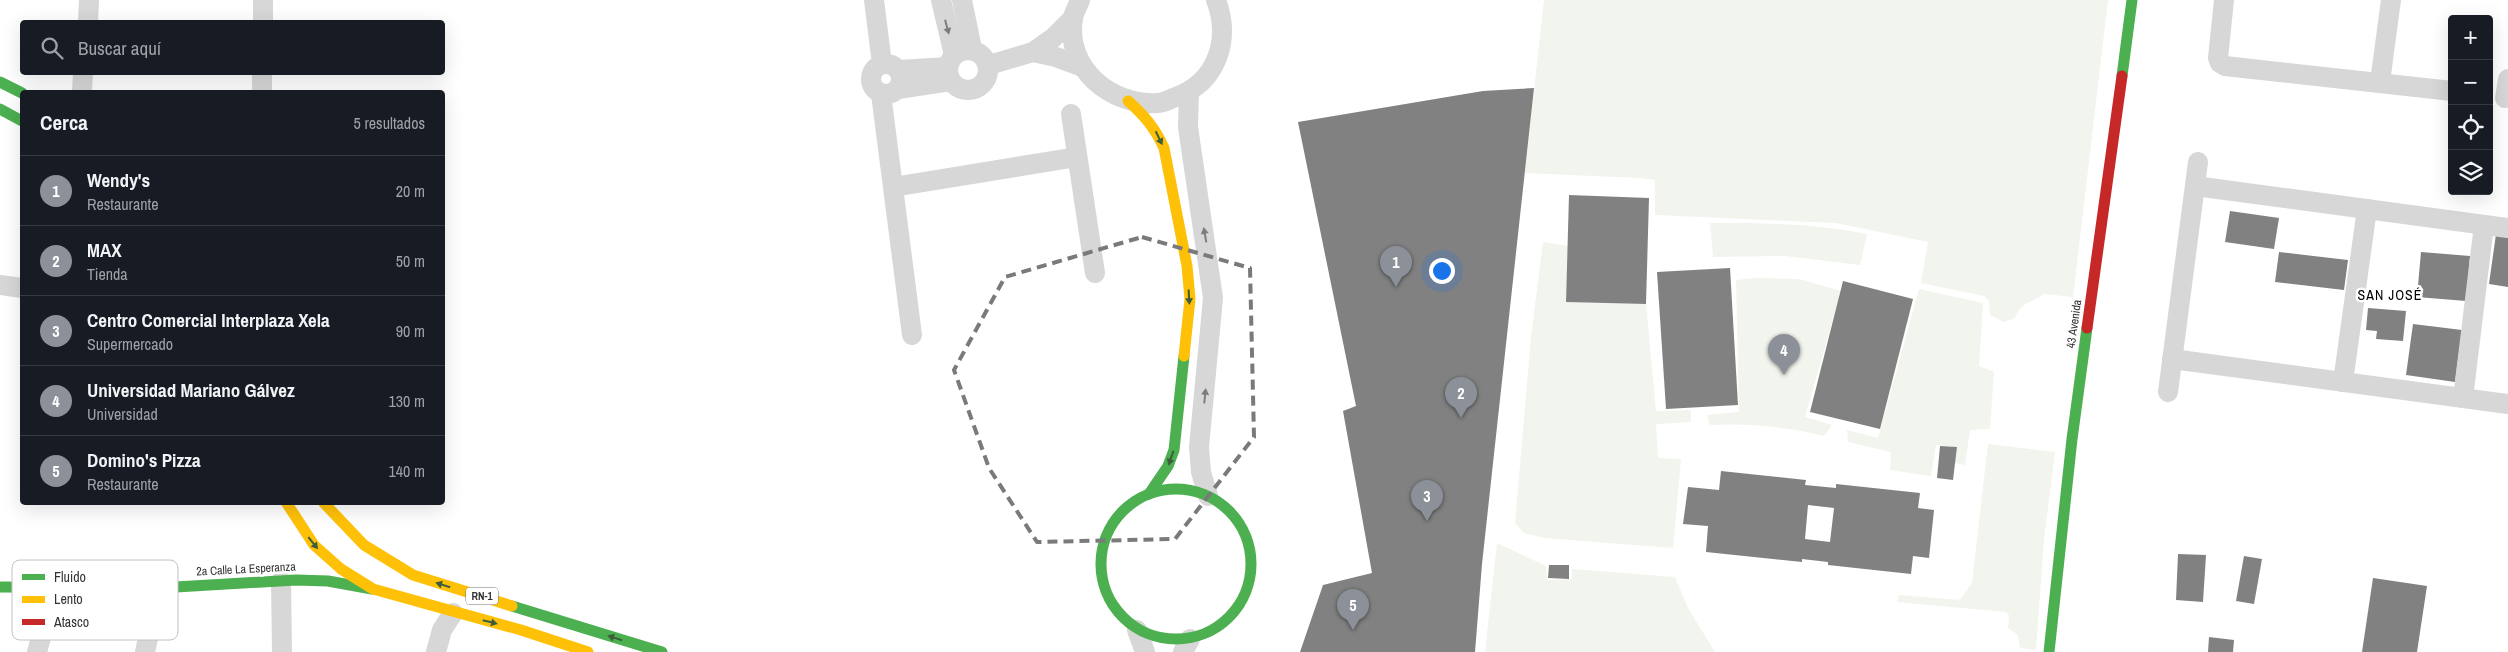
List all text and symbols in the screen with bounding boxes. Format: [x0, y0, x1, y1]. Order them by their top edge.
map controls [2448, 15, 2493, 195]
button: + [2448, 15, 2493, 60]
search box [20, 20, 445, 75]
one-way arrow [943, 20, 951, 35]
icon: search [38, 34, 66, 62]
text: Buscar aquí [78, 35, 161, 61]
button: − [2448, 60, 2493, 105]
button: locate [2448, 105, 2493, 150]
text: Cerca [40, 108, 88, 137]
text: 5 resultados [354, 112, 425, 134]
one-way arrow [1155, 130, 1163, 145]
button: layers [2448, 150, 2493, 195]
text: Wendy's [87, 167, 150, 193]
text: 1 [52, 180, 60, 202]
text: 20 m [396, 180, 425, 202]
text: Restaurante [87, 193, 158, 215]
one-way arrow [1200, 226, 1208, 242]
text: MAX [87, 237, 122, 263]
pin: 1 [1380, 246, 1412, 287]
text: 2 [52, 250, 60, 272]
text: 50 m [396, 250, 425, 272]
your location [1429, 258, 1455, 284]
text: Tienda [87, 263, 128, 285]
district label: SAN JOSÉ [2358, 286, 2422, 304]
one-way arrow [1186, 289, 1194, 305]
street label: 43 Avenida [2063, 298, 2085, 349]
text: Centro Comercial Interplaza Xela [87, 307, 330, 333]
text: 3 [52, 320, 60, 342]
text: 90 m [396, 320, 425, 342]
text: Supermercado [87, 333, 173, 355]
pin: 4 [1768, 334, 1800, 375]
text: Universidad Mariano Gálvez [87, 377, 295, 403]
pin: 2 [1445, 377, 1477, 418]
one-way arrow [1201, 388, 1209, 404]
text: 4 [52, 390, 60, 412]
text: 130 m [389, 390, 425, 412]
text: Universidad [87, 403, 158, 425]
text: Domino's Pizza [87, 447, 201, 473]
one-way arrow [1167, 450, 1174, 465]
text: 5 [52, 460, 60, 482]
text: 140 m [389, 460, 425, 482]
text: Restaurante [87, 473, 158, 495]
pin: 3 [1411, 480, 1443, 521]
one-way arrow [308, 536, 319, 549]
street label: 2a Calle La Esperanza [196, 558, 297, 580]
legend [12, 560, 178, 640]
text: Fluido [54, 568, 86, 586]
one-way arrow [435, 580, 450, 588]
road number: RN-1 [466, 588, 498, 604]
pin: 5 [1337, 589, 1369, 630]
text: Lento [54, 590, 83, 608]
text: Atasco [53, 613, 89, 631]
one-way arrow [482, 618, 497, 626]
one-way arrow [607, 633, 622, 641]

